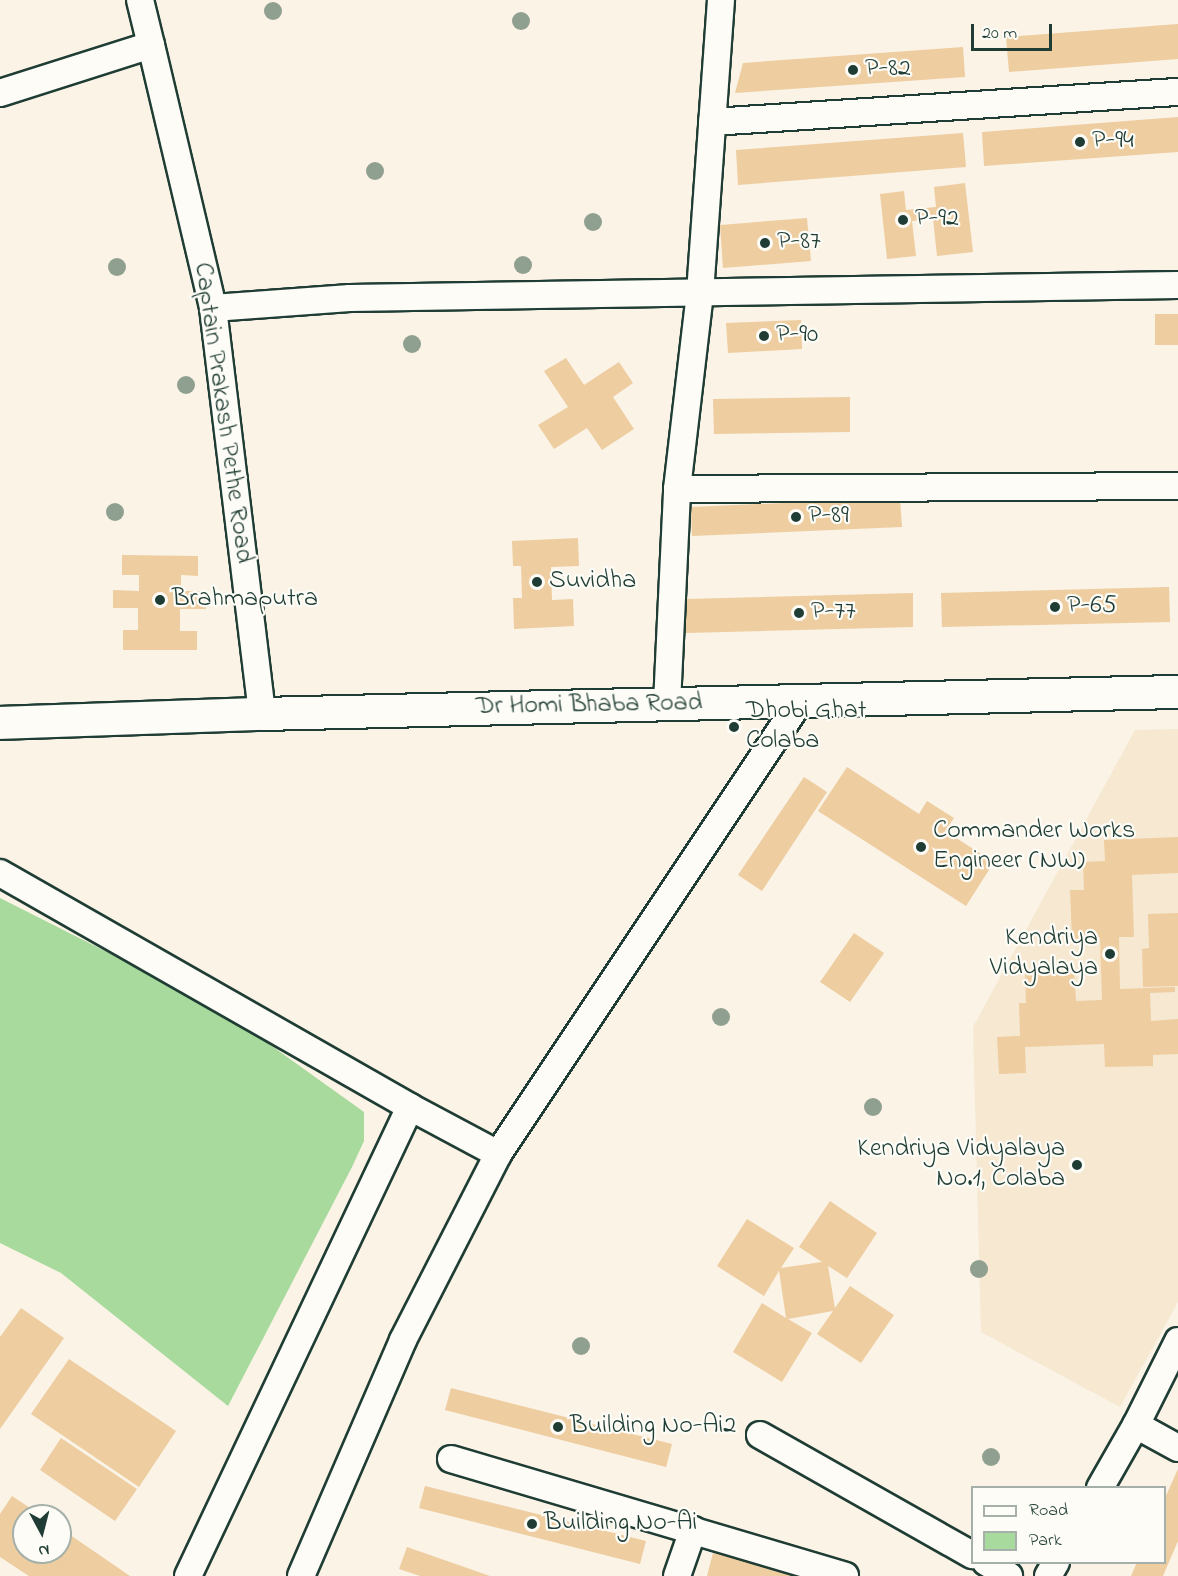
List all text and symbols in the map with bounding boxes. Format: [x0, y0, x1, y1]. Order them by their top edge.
scale bar [974, 12, 1055, 50]
text: 20 m [982, 21, 1017, 47]
place label: P-82 [865, 54, 911, 86]
marker: P-82 [846, 63, 860, 77]
place label: P-94 [1092, 126, 1134, 158]
marker: P-94 [1073, 135, 1087, 149]
place label: P-92 [915, 204, 959, 236]
marker: P-92 [896, 213, 910, 227]
place label: P-87 [777, 227, 821, 259]
marker: P-87 [758, 236, 772, 250]
street label: Captain Prakash Pethe Road [185, 261, 259, 565]
place label: P-90 [776, 320, 818, 352]
marker: P-90 [757, 329, 771, 343]
place label: P-89 [808, 501, 849, 533]
marker: P-89 [789, 510, 803, 524]
place label: Suvidha [549, 566, 636, 598]
marker: Suvidha [530, 575, 544, 589]
place label: Brahmaputra [172, 584, 318, 616]
place label: P-65 [1067, 591, 1117, 623]
marker: Brahmaputra [153, 593, 167, 607]
place label: P-77 [811, 597, 856, 629]
marker: P-65 [1048, 600, 1062, 614]
marker: P-77 [792, 606, 806, 620]
street label: Dr Homi Bhaba Road [475, 688, 703, 724]
place label: Dhobi Ghat Colaba [746, 696, 867, 758]
marker: Dhobi Ghat Colaba [727, 720, 741, 734]
place label: Commander Works Engineer (NW) [933, 816, 1135, 878]
marker: Commander Works Engineer (NW) [914, 840, 928, 854]
place label: Kendriya Vidyalaya [990, 923, 1098, 984]
marker: Kendriya Vidyalaya [1103, 947, 1117, 961]
place label: Kendriya Vidyalaya No.1, Colaba [857, 1134, 1065, 1196]
marker: Kendriya Vidyalaya No.1, Colaba [1070, 1158, 1084, 1172]
place label: Building No-Ai2 [570, 1411, 736, 1443]
marker: Building No-Ai2 [551, 1420, 565, 1434]
legend [971, 1486, 1166, 1564]
text: Road [1029, 1498, 1068, 1524]
north arrow [12, 1504, 72, 1564]
place label: Building No-Ai [544, 1508, 697, 1540]
marker: Building No-Ai [525, 1517, 539, 1531]
text: Park [1029, 1528, 1062, 1554]
text: N [37, 1537, 51, 1562]

